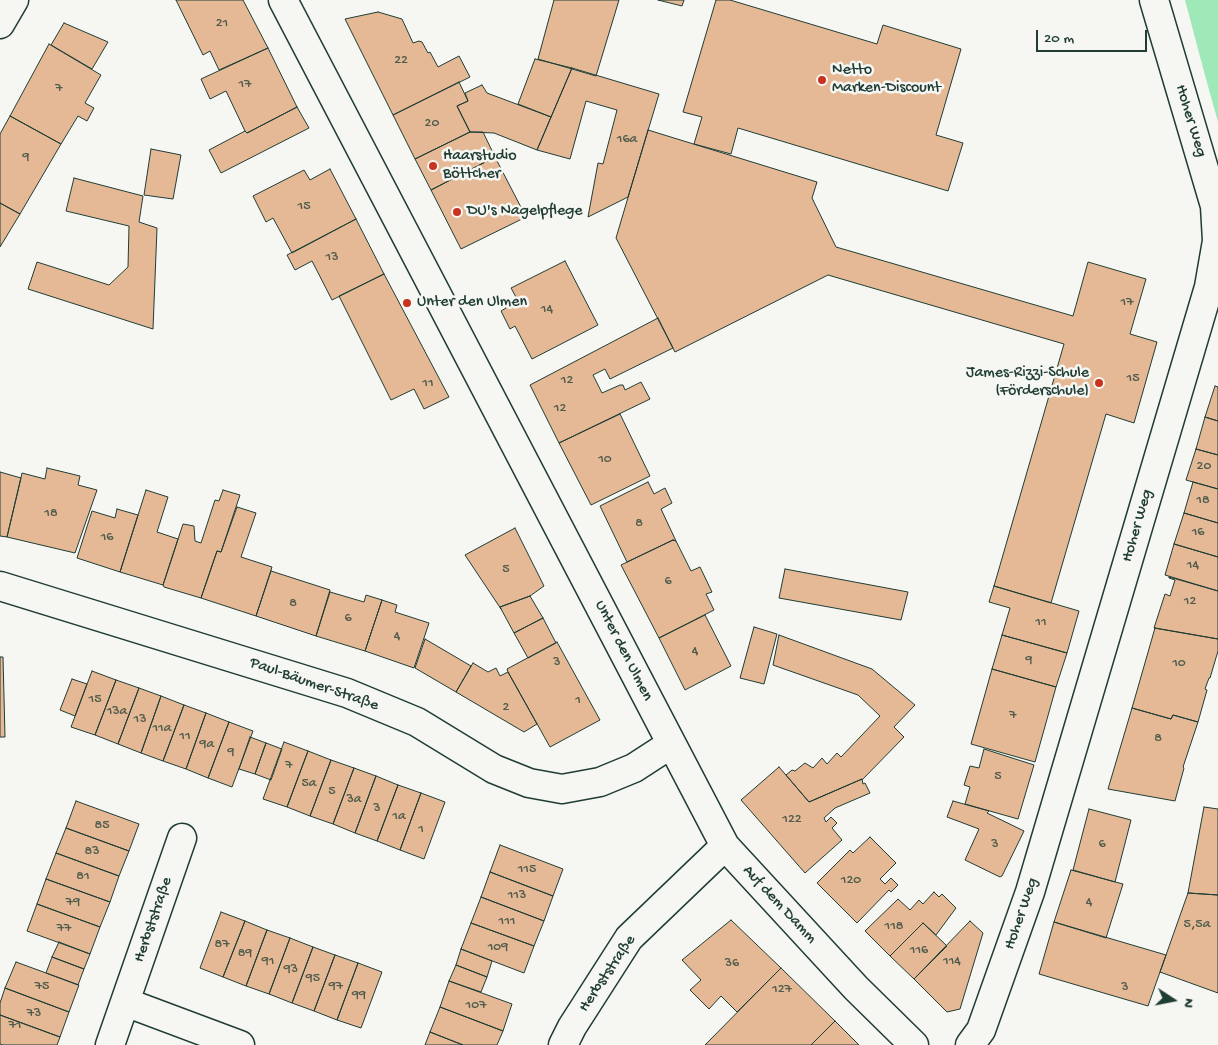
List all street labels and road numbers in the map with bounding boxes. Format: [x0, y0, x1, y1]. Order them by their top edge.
street label: Hoher Weg [1170, 82, 1210, 160]
street label: Hoher Weg [1118, 487, 1158, 565]
street label: Unter den Ulmen [589, 598, 657, 704]
street label: Paul-Bäumer-Straße [247, 654, 381, 716]
street label: Auf dem Damm [738, 862, 820, 948]
street label: Herbststraße [130, 875, 178, 965]
street label: Hoher Weg [1001, 876, 1043, 952]
street label: Herbststraße [575, 932, 641, 1016]

